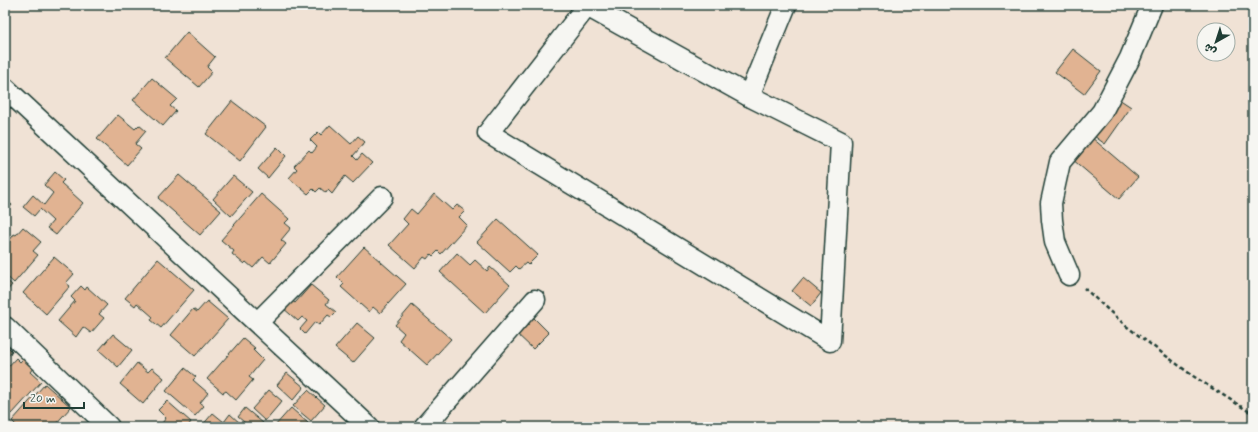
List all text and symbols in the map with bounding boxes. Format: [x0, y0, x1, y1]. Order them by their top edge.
north arrow [1196, 22, 1236, 62]
text: ش [1201, 40, 1219, 58]
scale bar [24, 384, 84, 410]
text: 20 m [30, 391, 56, 407]

